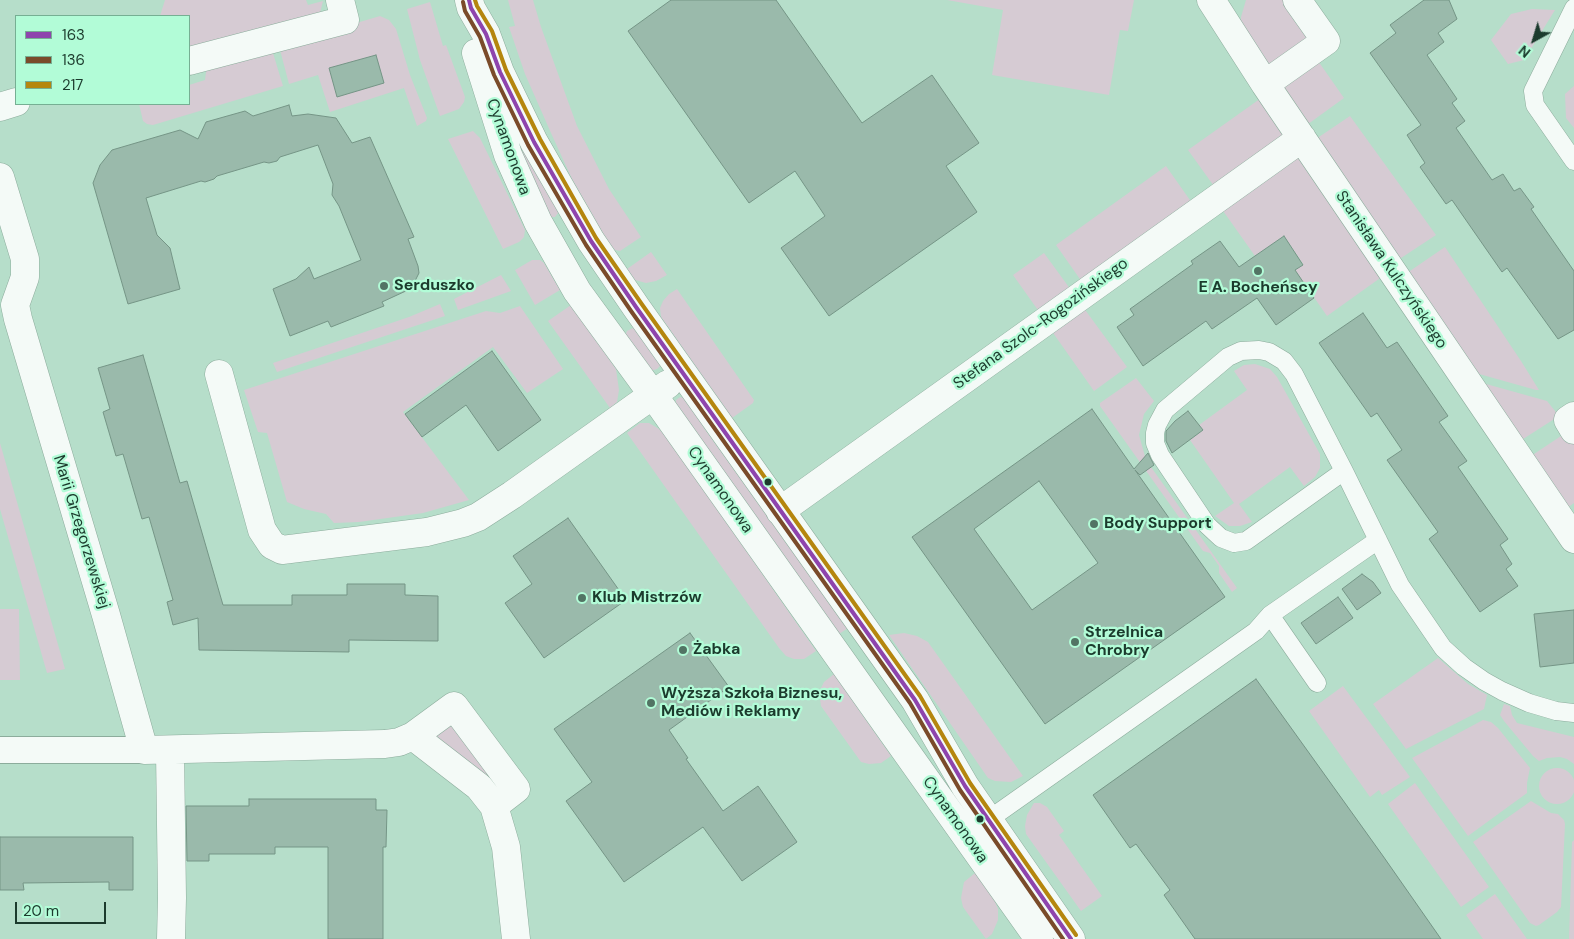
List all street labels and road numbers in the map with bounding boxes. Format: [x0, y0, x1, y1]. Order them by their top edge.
street label: Cynamonowa [482, 96, 534, 198]
street label: Stanisława Kulczyńskiego [1331, 187, 1451, 353]
street label: Stefana Szolc-Rogozińskiego [950, 254, 1132, 394]
street label: Cynamonowa [683, 443, 757, 537]
street label: Marii Grzegorzewskiej [48, 453, 114, 611]
street label: Cynamonowa [918, 773, 992, 867]

